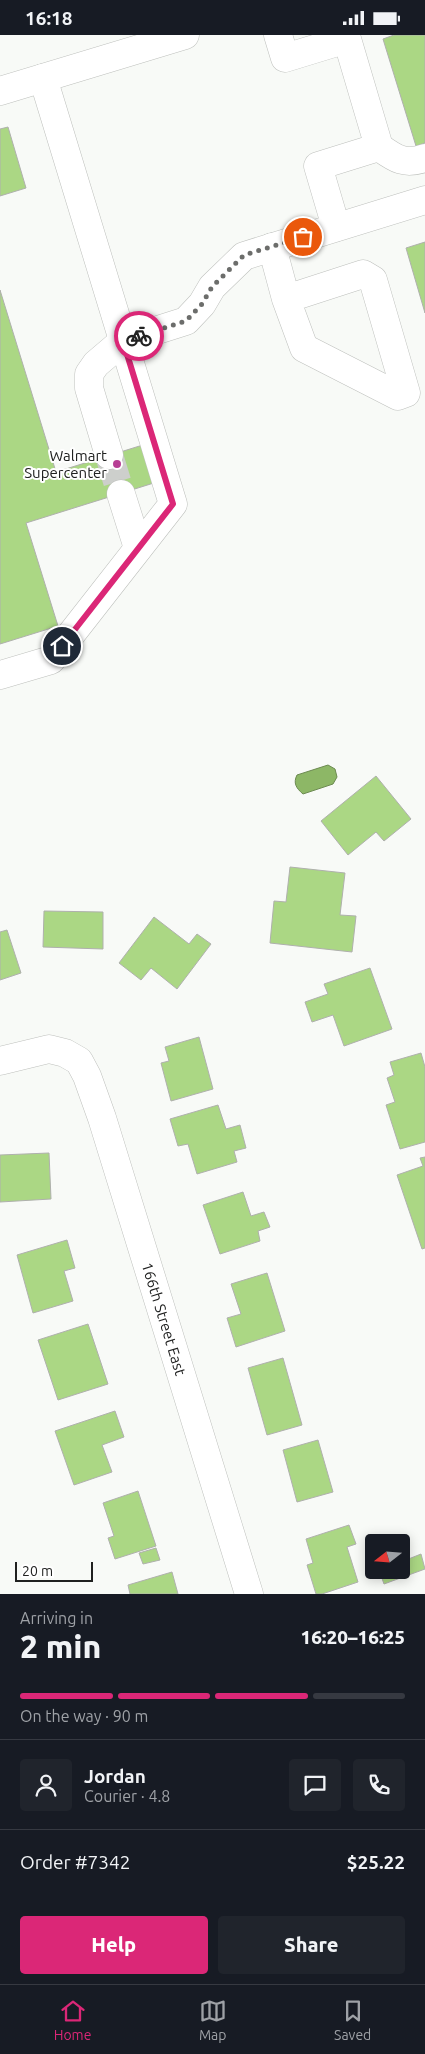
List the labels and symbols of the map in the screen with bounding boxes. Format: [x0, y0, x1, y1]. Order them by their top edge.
pin [282, 216, 324, 258]
courier [114, 311, 164, 361]
place label: Walmart Supercenter [24, 447, 107, 481]
marker: Walmart Supercenter [111, 458, 123, 470]
pin [41, 625, 83, 667]
street label: 166th Street East [139, 1261, 189, 1378]
north arrow [365, 1534, 410, 1579]
scale bar [15, 1559, 92, 1582]

